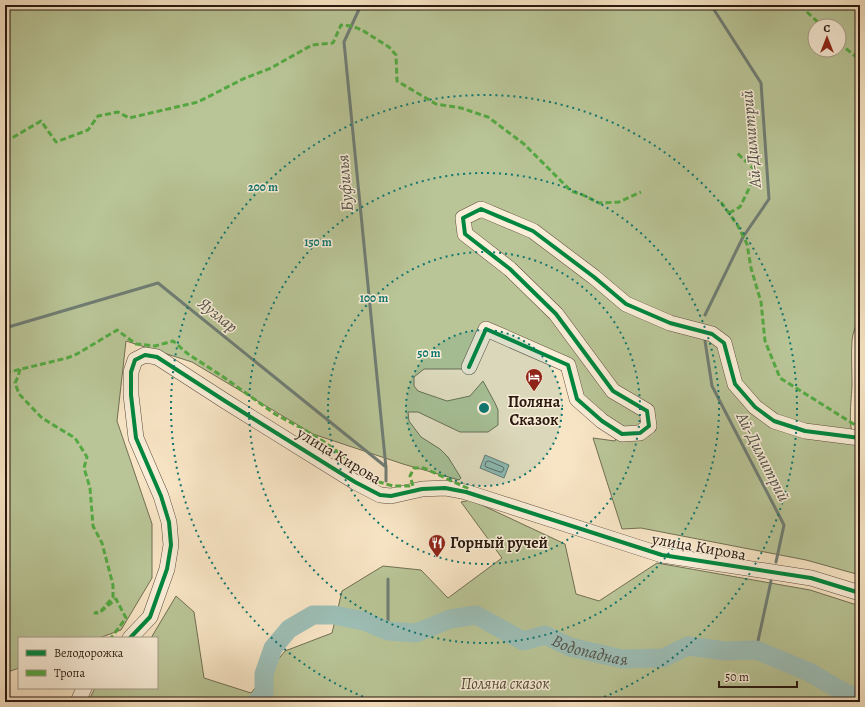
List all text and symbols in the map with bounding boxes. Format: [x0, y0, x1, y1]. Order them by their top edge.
north arrow [807, 18, 847, 58]
text: С [824, 21, 831, 36]
water label: Ай-Димитрий [735, 89, 767, 190]
water label: Буфилья [331, 153, 359, 213]
text: 200 m [248, 179, 278, 195]
text: 150 m [304, 234, 332, 250]
text: 100 m [360, 290, 388, 306]
water label: Яузлар [193, 291, 243, 338]
text: 50 m [417, 345, 441, 361]
hotel icon: Поляна Сказок [524, 367, 544, 392]
place label: Поляна Сказок [508, 391, 561, 431]
centre of rings [477, 401, 491, 415]
water label: Ай-Димитрий [730, 407, 795, 506]
street label: улица Кирова [292, 422, 386, 490]
street label: улица Кирова [649, 528, 748, 566]
place label: Горный ручей [450, 532, 548, 554]
restaurant icon: Горный ручей [427, 533, 447, 558]
water label: Водопадная [548, 629, 628, 671]
legend [18, 637, 158, 689]
text: Велодорожка [54, 645, 124, 661]
scale bar [719, 663, 797, 689]
text: Тропа [54, 665, 85, 681]
text: 50 m [725, 669, 749, 685]
park label: Поляна сказок [460, 673, 550, 695]

